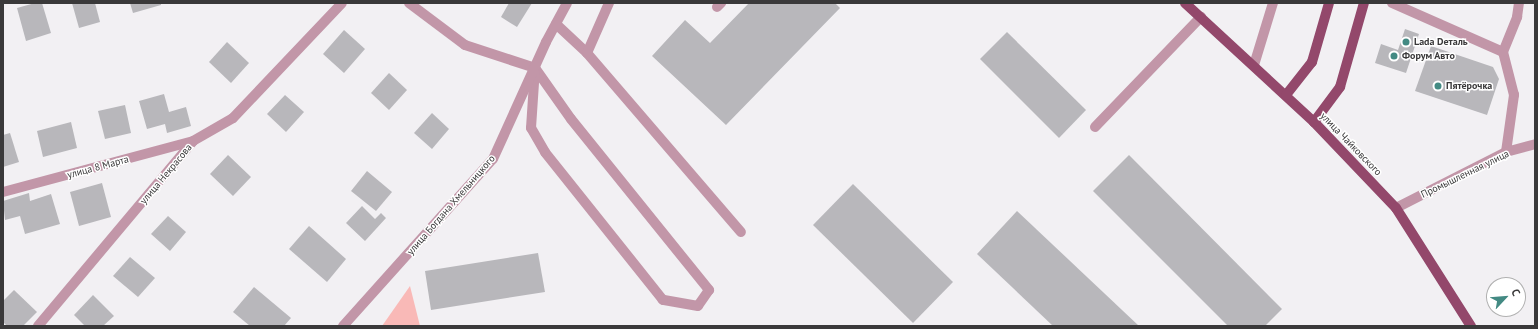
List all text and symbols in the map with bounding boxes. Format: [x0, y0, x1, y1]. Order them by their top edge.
place label: Lada Dеталь [1414, 36, 1468, 48]
marker: Lada Dеталь [1401, 37, 1411, 47]
place label: Форум Авто [1402, 50, 1455, 62]
marker: Форум Авто [1389, 51, 1399, 61]
place label: Пятёрочка [1446, 80, 1492, 92]
marker: Пятёрочка [1433, 81, 1443, 91]
street label: улица Чайковского [1318, 110, 1384, 178]
street label: улица Некрасова [137, 142, 195, 206]
street label: Промышленная улица [1419, 147, 1511, 201]
street label: улица 8 Марта [66, 153, 130, 181]
street label: улица Богдана Хмельницкого [404, 153, 498, 257]
north arrow [1486, 277, 1526, 317]
text: С [1508, 286, 1524, 298]

